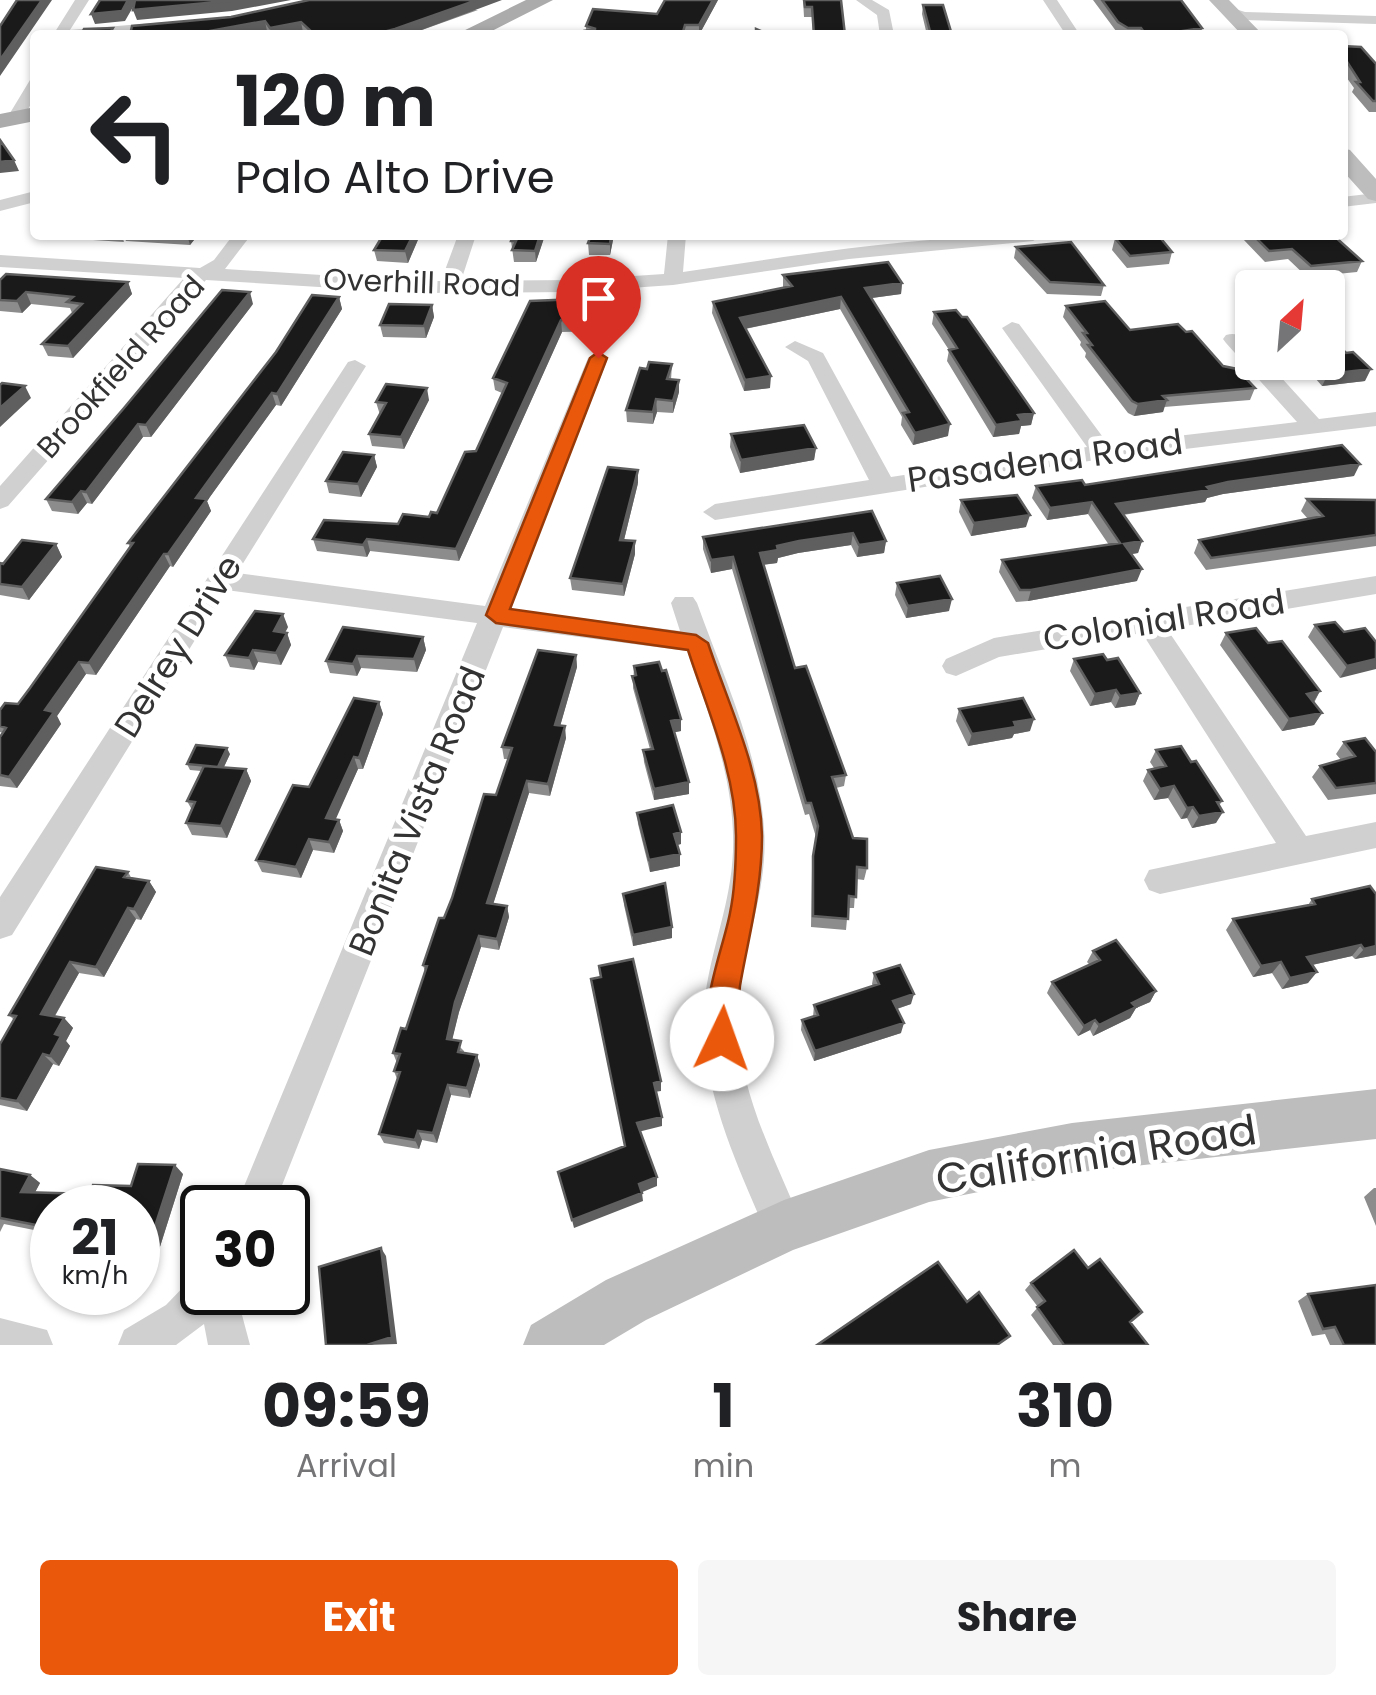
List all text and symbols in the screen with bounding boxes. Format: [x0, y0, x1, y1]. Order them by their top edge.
text: 120 m [235, 52, 436, 151]
icon: left [70, 70, 200, 200]
text: Palo Alto Drive [235, 146, 555, 209]
pin [556, 256, 641, 359]
street label: Overhill Road [323, 258, 521, 307]
street label: Brookfield Road [27, 266, 215, 468]
north arrow [1235, 270, 1345, 380]
map controls [1235, 270, 1345, 380]
icon: arrive [571, 271, 626, 326]
street label: Pasadena Road [904, 417, 1186, 504]
street label: Delrey Drive [102, 545, 253, 746]
street label: Colonial Road [1040, 576, 1288, 663]
street label: Bonita Vista Road [336, 659, 497, 963]
position arrow [670, 987, 774, 1091]
street label: California Road [932, 1100, 1261, 1209]
speed limit sign: 30 [180, 1185, 310, 1315]
text: 21 [71, 1202, 119, 1273]
text: km/h [62, 1258, 128, 1293]
text: 09:59 [262, 1364, 431, 1448]
text: 1 [712, 1364, 735, 1448]
text: 310 [1016, 1364, 1114, 1448]
text: Arrival [296, 1443, 397, 1488]
text: min [693, 1443, 754, 1488]
text: m [1049, 1443, 1082, 1488]
button: Exit [40, 1560, 678, 1675]
button: Share [698, 1560, 1336, 1675]

